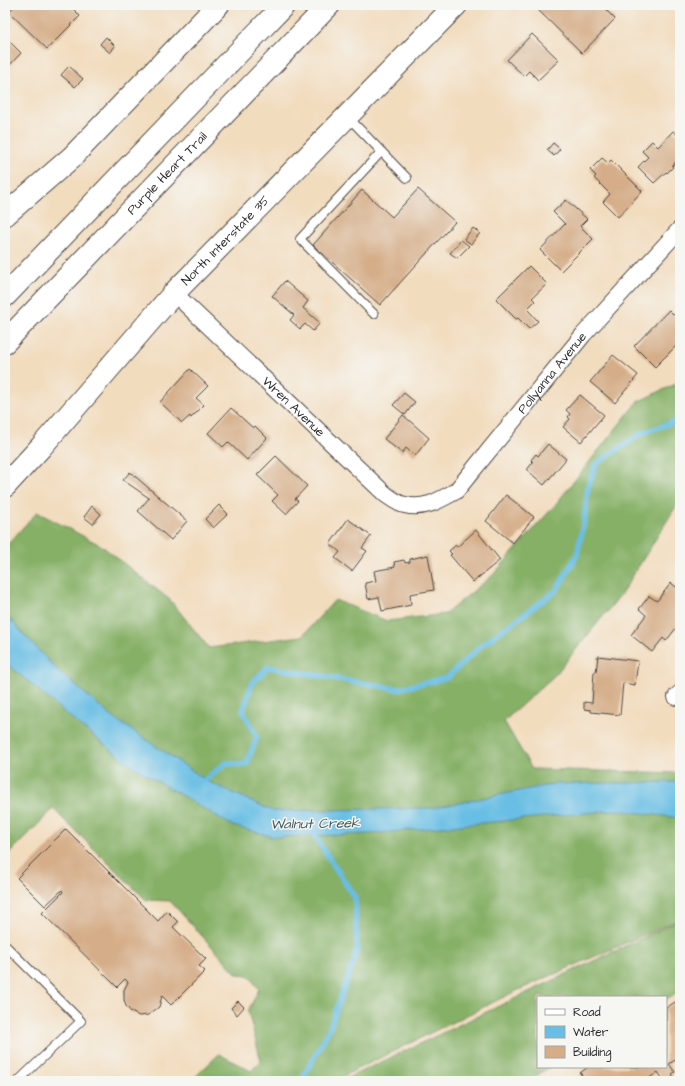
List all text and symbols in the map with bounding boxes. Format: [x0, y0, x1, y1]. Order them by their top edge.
street label: Purple Heart Trail [123, 128, 211, 219]
street label: North Interstate 35 [177, 192, 274, 289]
street label: Pollyanna Avenue [513, 328, 591, 418]
street label: Wren Avenue [258, 373, 329, 441]
water label: Walnut Creek [270, 813, 360, 835]
legend [537, 996, 667, 1068]
text: Road [573, 1004, 601, 1021]
text: Water [573, 1024, 609, 1041]
text: Building [573, 1044, 611, 1062]

